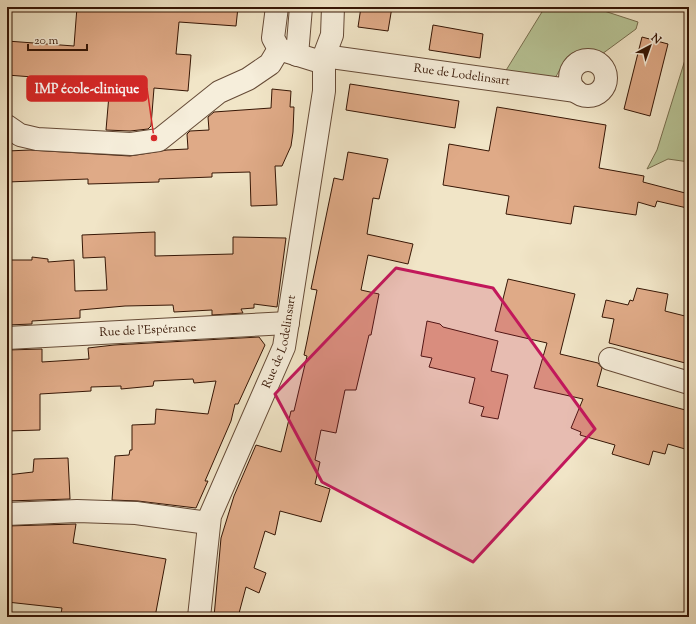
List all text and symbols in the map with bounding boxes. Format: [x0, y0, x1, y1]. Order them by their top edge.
scale bar [28, 26, 87, 52]
north arrow [630, 26, 670, 66]
text: N [647, 30, 665, 48]
text: 20 m [34, 32, 59, 50]
street label: Rue de Lodelinsart [412, 60, 511, 91]
callout: IMP école-clinique [27, 76, 147, 101]
text: IMP école-clinique [35, 81, 139, 99]
street label: Rue de Lodelinsart [258, 294, 301, 391]
street label: Rue de l'Espérance [99, 319, 197, 342]

